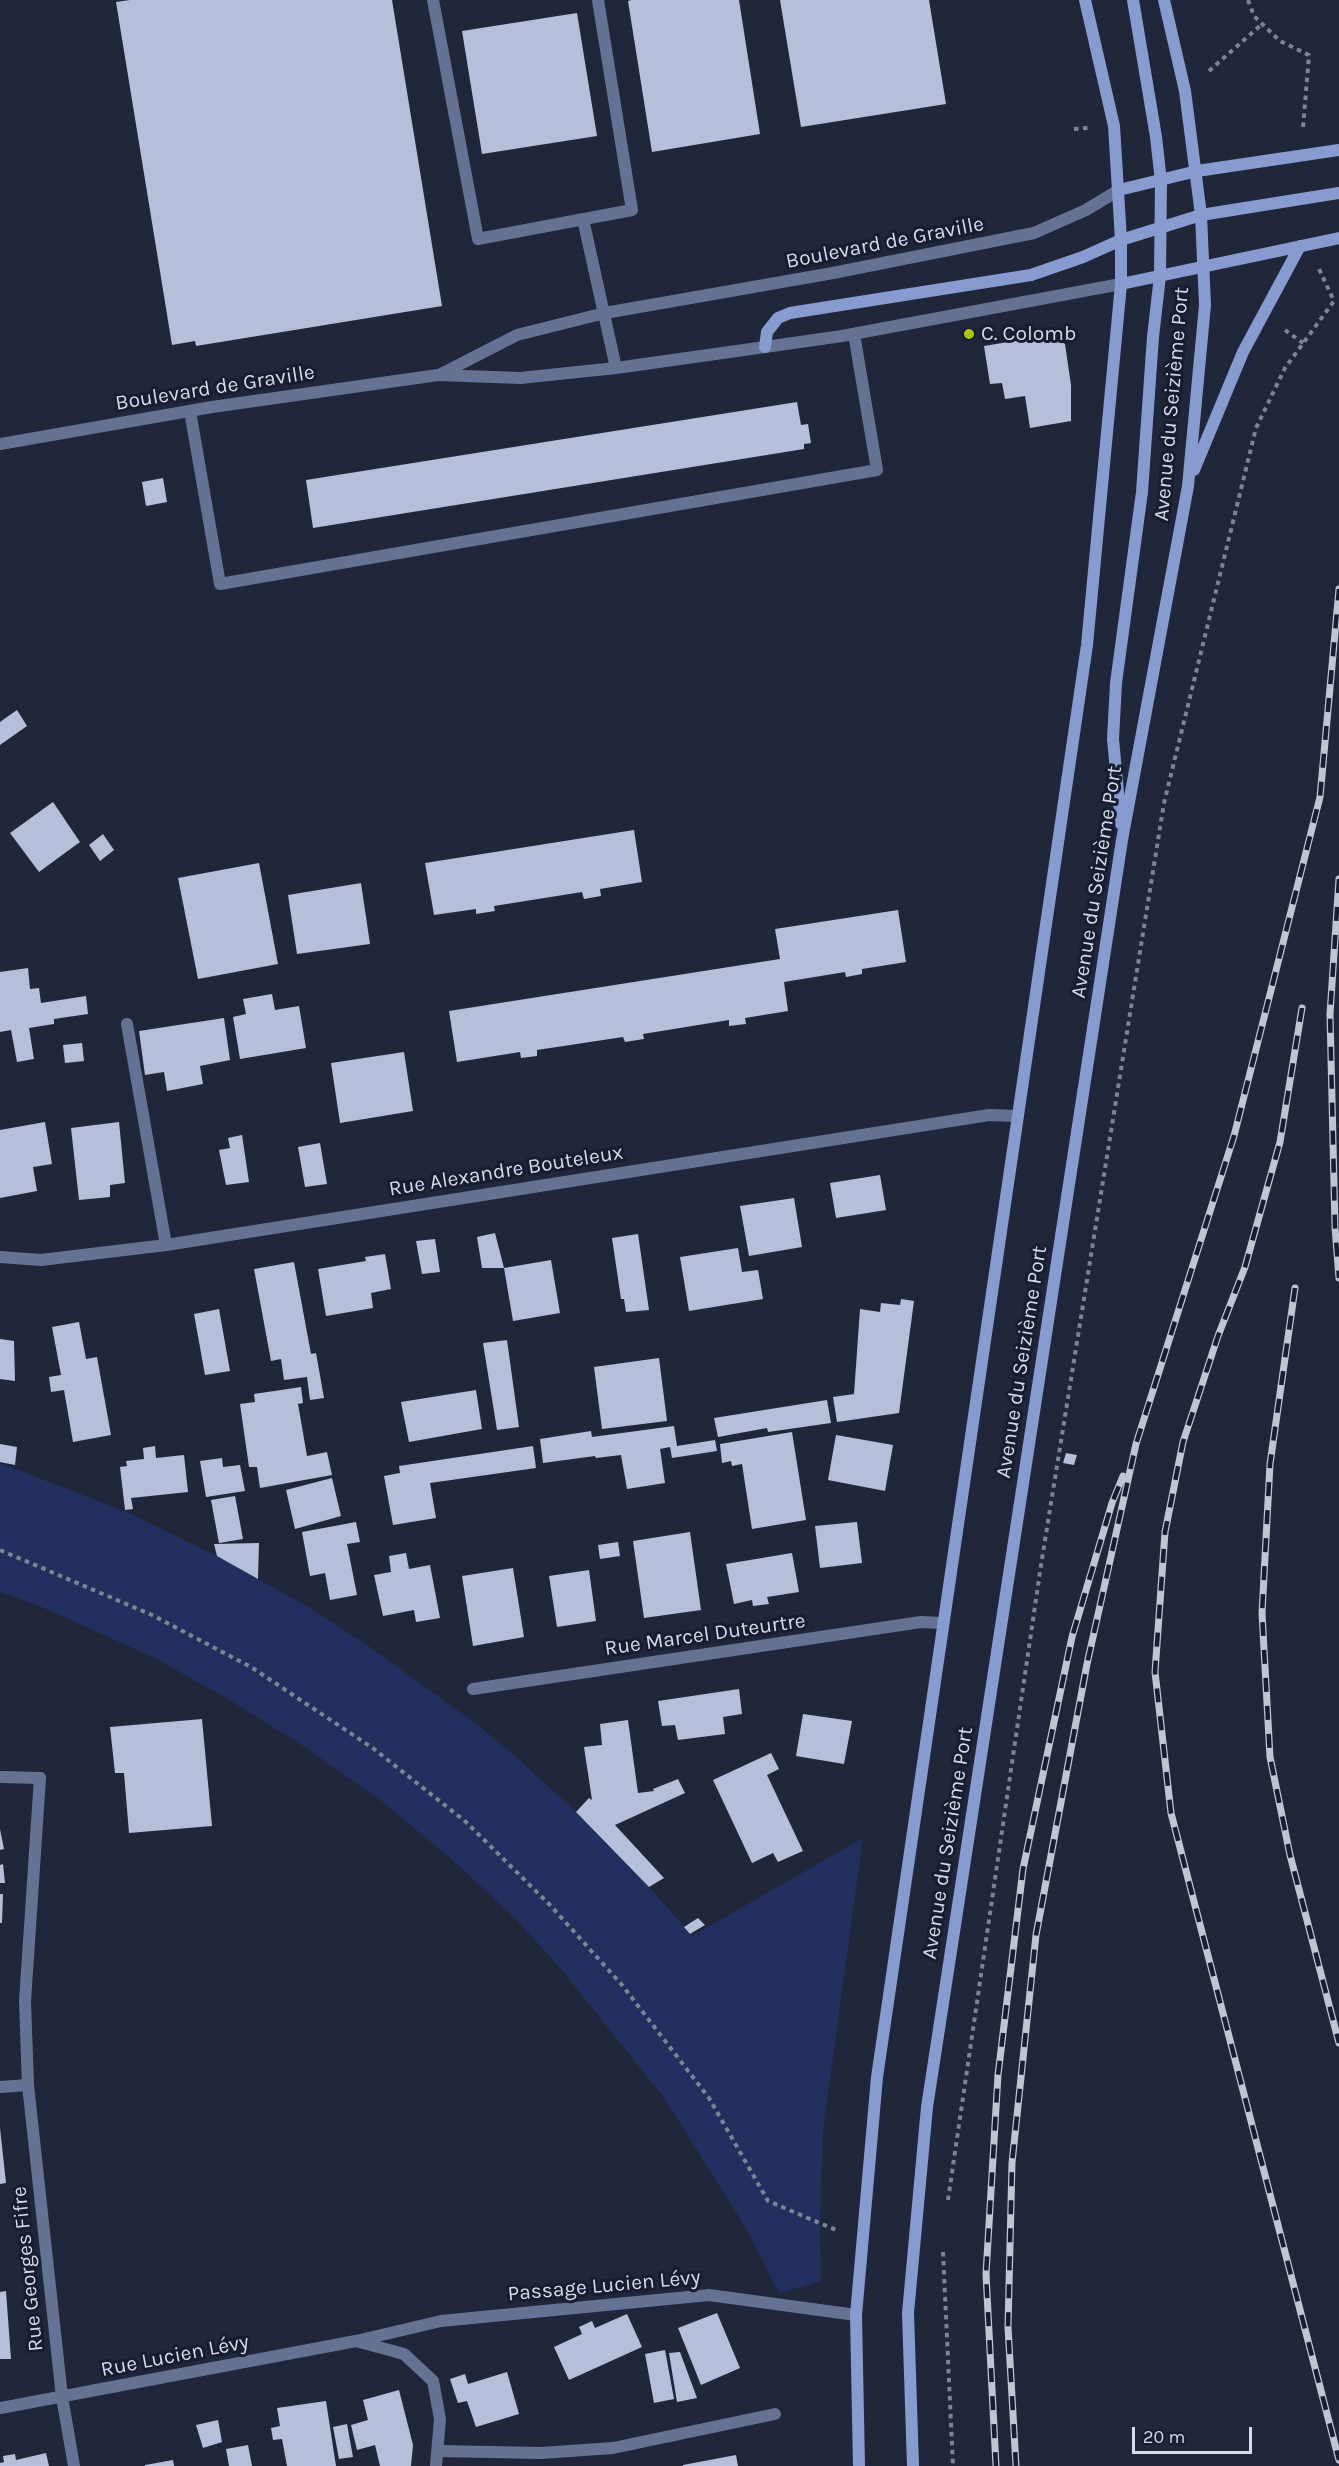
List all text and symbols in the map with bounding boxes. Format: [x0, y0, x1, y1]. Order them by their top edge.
street label: Boulevard de Graville [784, 211, 986, 275]
street label: Avenue du Seizième Port [1149, 286, 1195, 522]
place label: C. Colomb [981, 321, 1076, 347]
marker: C. Colomb [962, 327, 976, 341]
street label: Boulevard de Graville [114, 360, 316, 416]
street label: Avenue du Seizième Port [1066, 764, 1128, 1000]
street label: Rue Alexandre Bouteleux [387, 1140, 625, 1202]
street label: Avenue du Seizième Port [991, 1244, 1053, 1480]
street label: Rue Marcel Duteurtre [603, 1608, 807, 1662]
street label: Avenue du Seizième Port [917, 1725, 979, 1961]
street label: Rue Georges Fifre [7, 2185, 49, 2353]
street label: Passage Lucien Lévy [507, 2265, 701, 2307]
street label: Rue Lucien Lévy [99, 2329, 251, 2383]
scale bar [1135, 2415, 1255, 2453]
text: 20 m [1143, 2426, 1185, 2448]

